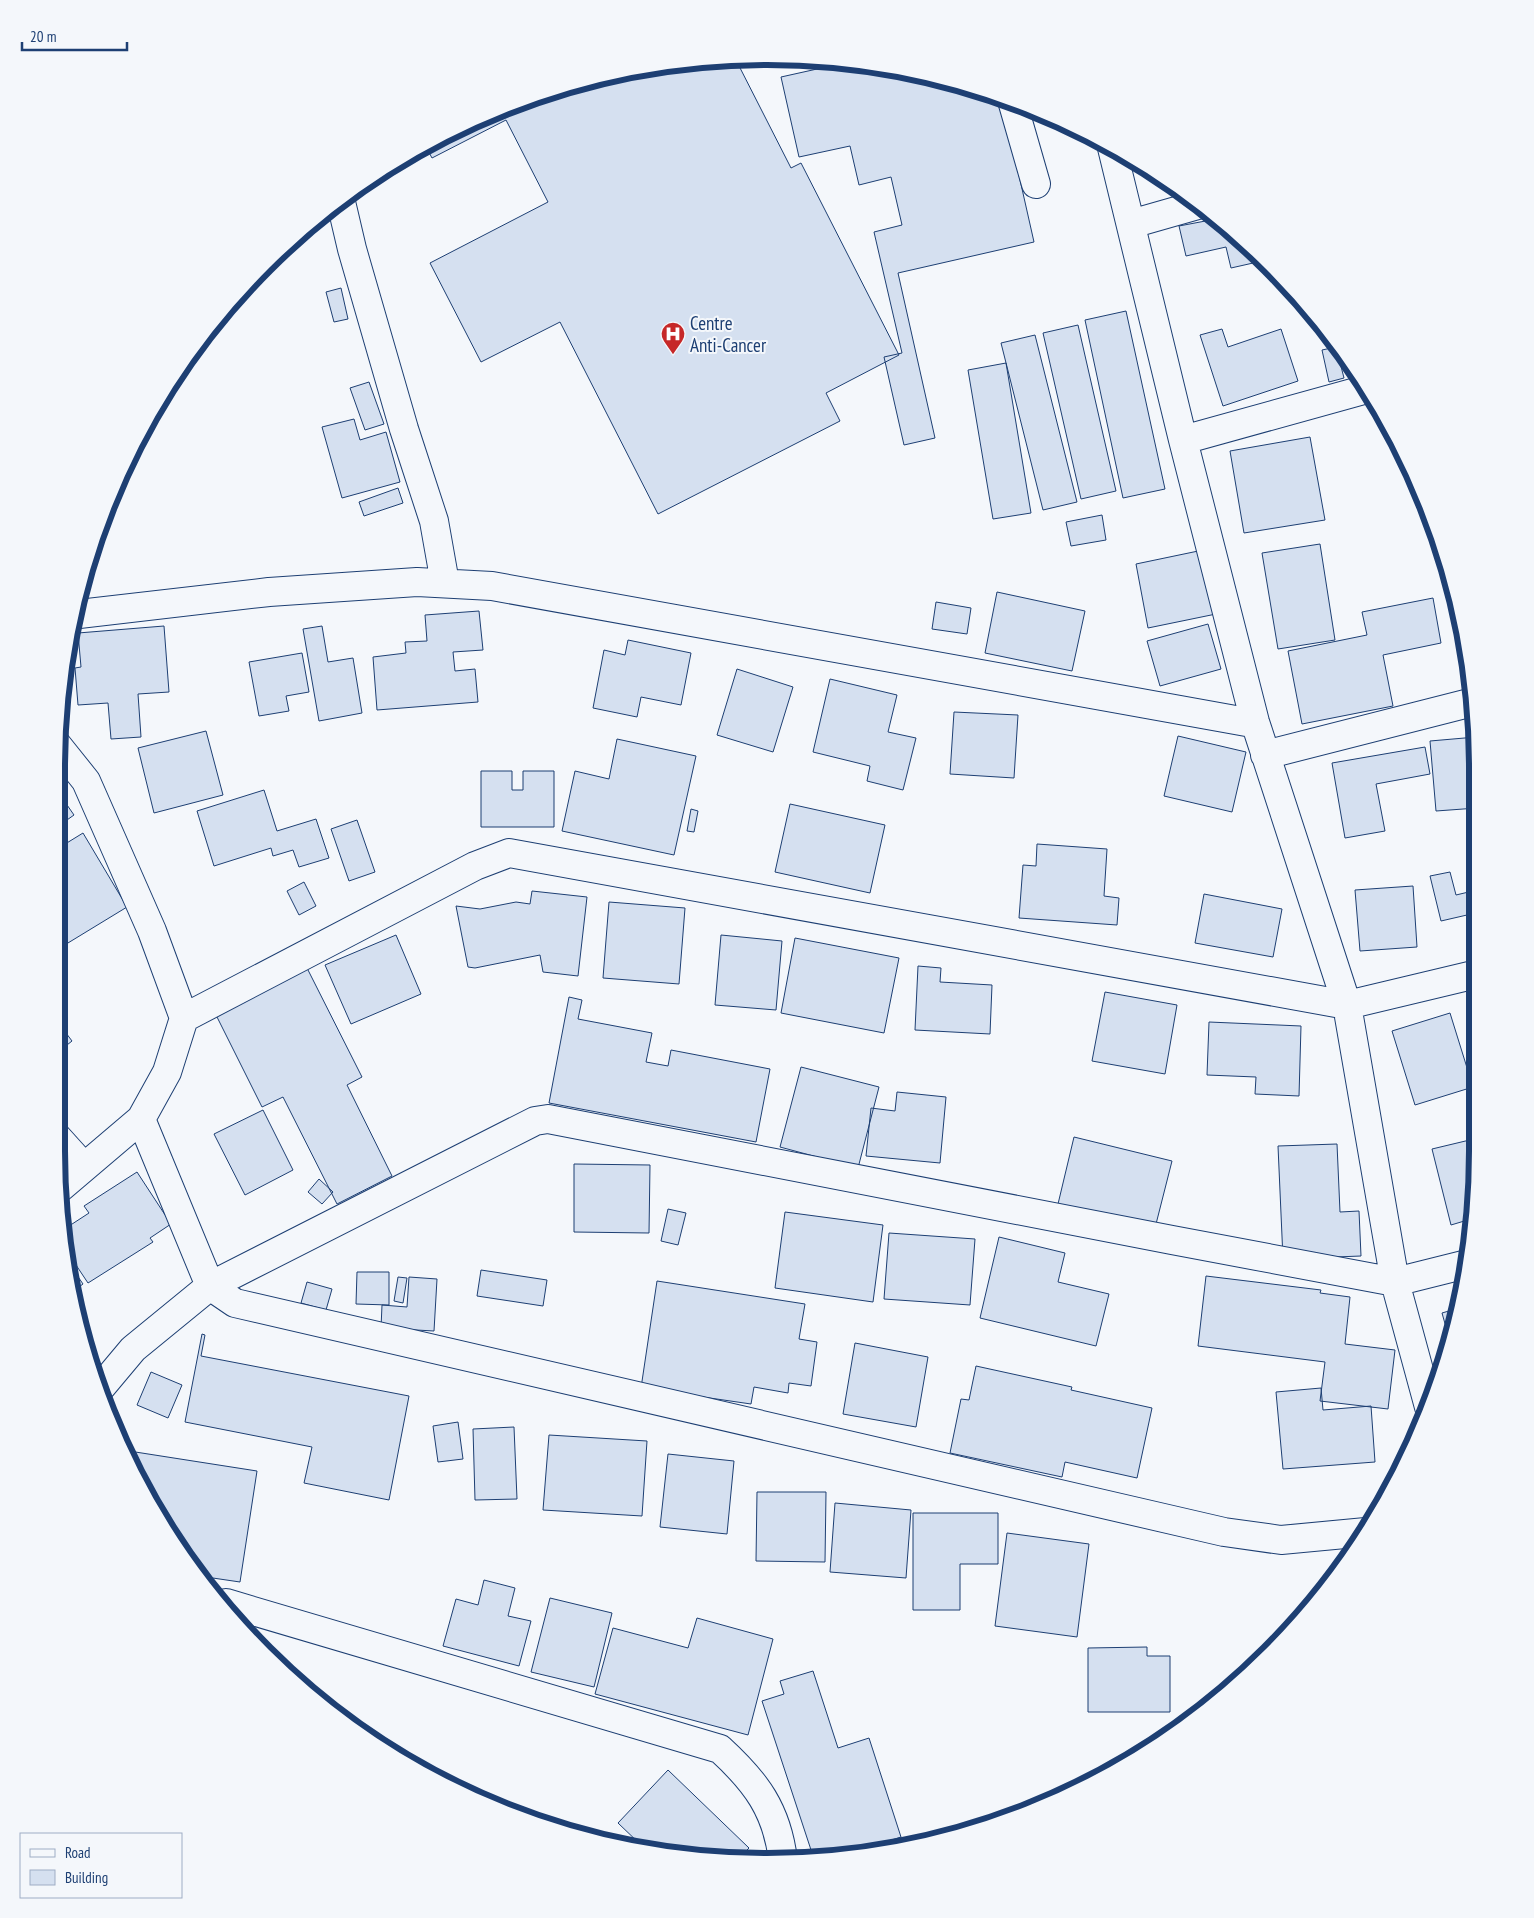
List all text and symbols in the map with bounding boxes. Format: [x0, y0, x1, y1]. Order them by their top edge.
scale bar [22, 20, 128, 52]
text: 20 m [30, 27, 56, 46]
place label: Centre Anti-Cancer [690, 311, 767, 357]
hospital icon: Centre Anti-Cancer [660, 321, 686, 355]
legend [20, 1833, 182, 1898]
text: Road [65, 1843, 91, 1862]
text: Building [65, 1868, 108, 1887]

